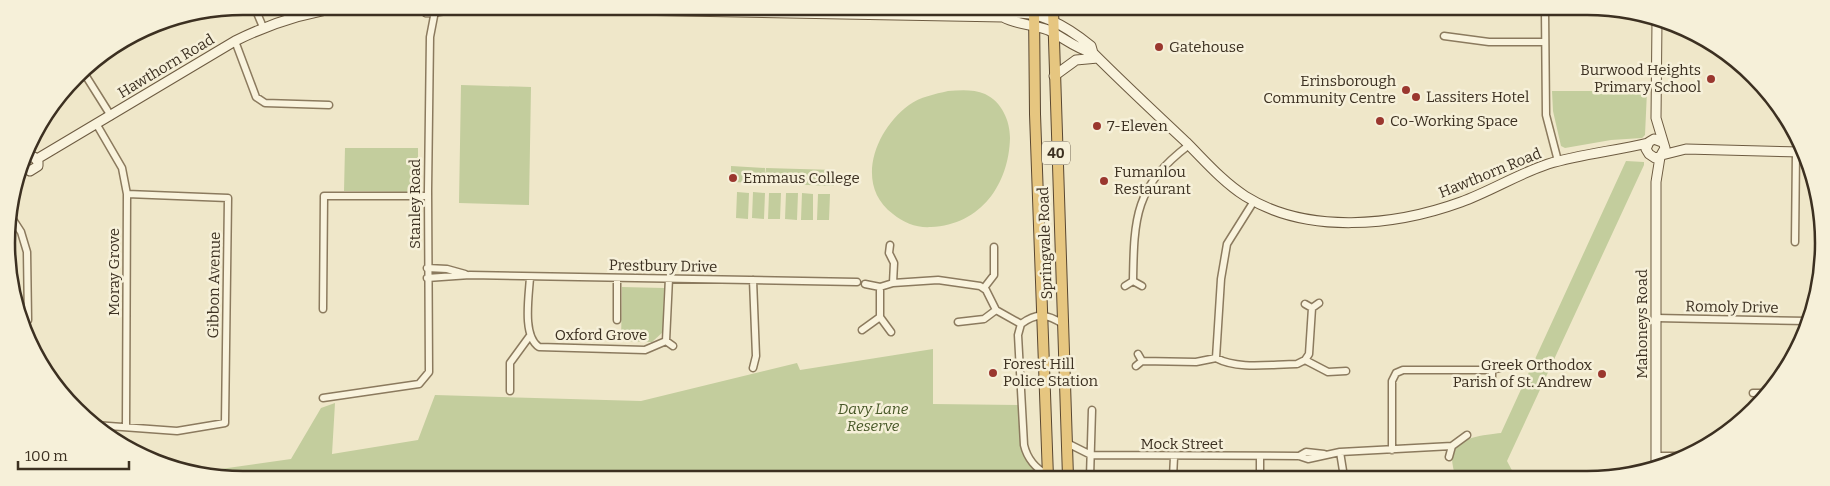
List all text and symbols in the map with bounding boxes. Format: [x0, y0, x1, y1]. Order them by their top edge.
street label: Hawthorn Road [115, 30, 217, 102]
place label: Gatehouse [1169, 38, 1244, 56]
marker: Gatehouse [1153, 41, 1165, 53]
place label: Burwood Heights Primary School [1580, 61, 1701, 96]
place label: Erinsborough Community Centre [1263, 72, 1397, 107]
marker: Burwood Heights Primary School [1705, 73, 1717, 85]
marker: Erinsborough Community Centre [1400, 84, 1412, 96]
place label: Lassiters Hotel [1426, 88, 1529, 106]
marker: Lassiters Hotel [1410, 91, 1422, 103]
place label: Co-Working Space [1390, 112, 1518, 130]
marker: Co-Working Space [1374, 115, 1386, 127]
place label: 7-Eleven [1107, 117, 1168, 135]
marker: 7-Eleven [1091, 120, 1103, 132]
road number: 40 [1042, 142, 1070, 164]
street label: Hawthorn Road [1436, 144, 1544, 202]
street label: Stanley Road [406, 159, 424, 249]
place label: Fumanlou Restaurant [1114, 163, 1192, 198]
place label: Emmaus College [743, 169, 860, 187]
marker: Emmaus College [727, 172, 739, 184]
marker: Fumanlou Restaurant [1098, 175, 1110, 187]
street label: Springvale Road [1034, 186, 1056, 300]
street label: Moray Grove [105, 228, 123, 316]
street label: Gibbon Avenue [204, 231, 224, 339]
street label: Prestbury Drive [609, 256, 717, 276]
street label: Mahoneys Road [1633, 269, 1651, 379]
street label: Romoly Drive [1685, 297, 1779, 317]
street label: Oxford Grove [555, 326, 647, 344]
place label: Forest Hill Police Station [1003, 355, 1099, 390]
place label: Greek Orthodox Parish of St. Andrew [1453, 356, 1593, 391]
marker: Forest Hill Police Station [987, 367, 999, 379]
marker: Greek Orthodox Parish of St. Andrew [1596, 368, 1608, 380]
park label: Davy Lane Reserve [838, 400, 909, 435]
street label: Mock Street [1140, 435, 1224, 453]
scale bar [18, 438, 129, 470]
text: 100 m [25, 447, 68, 465]

